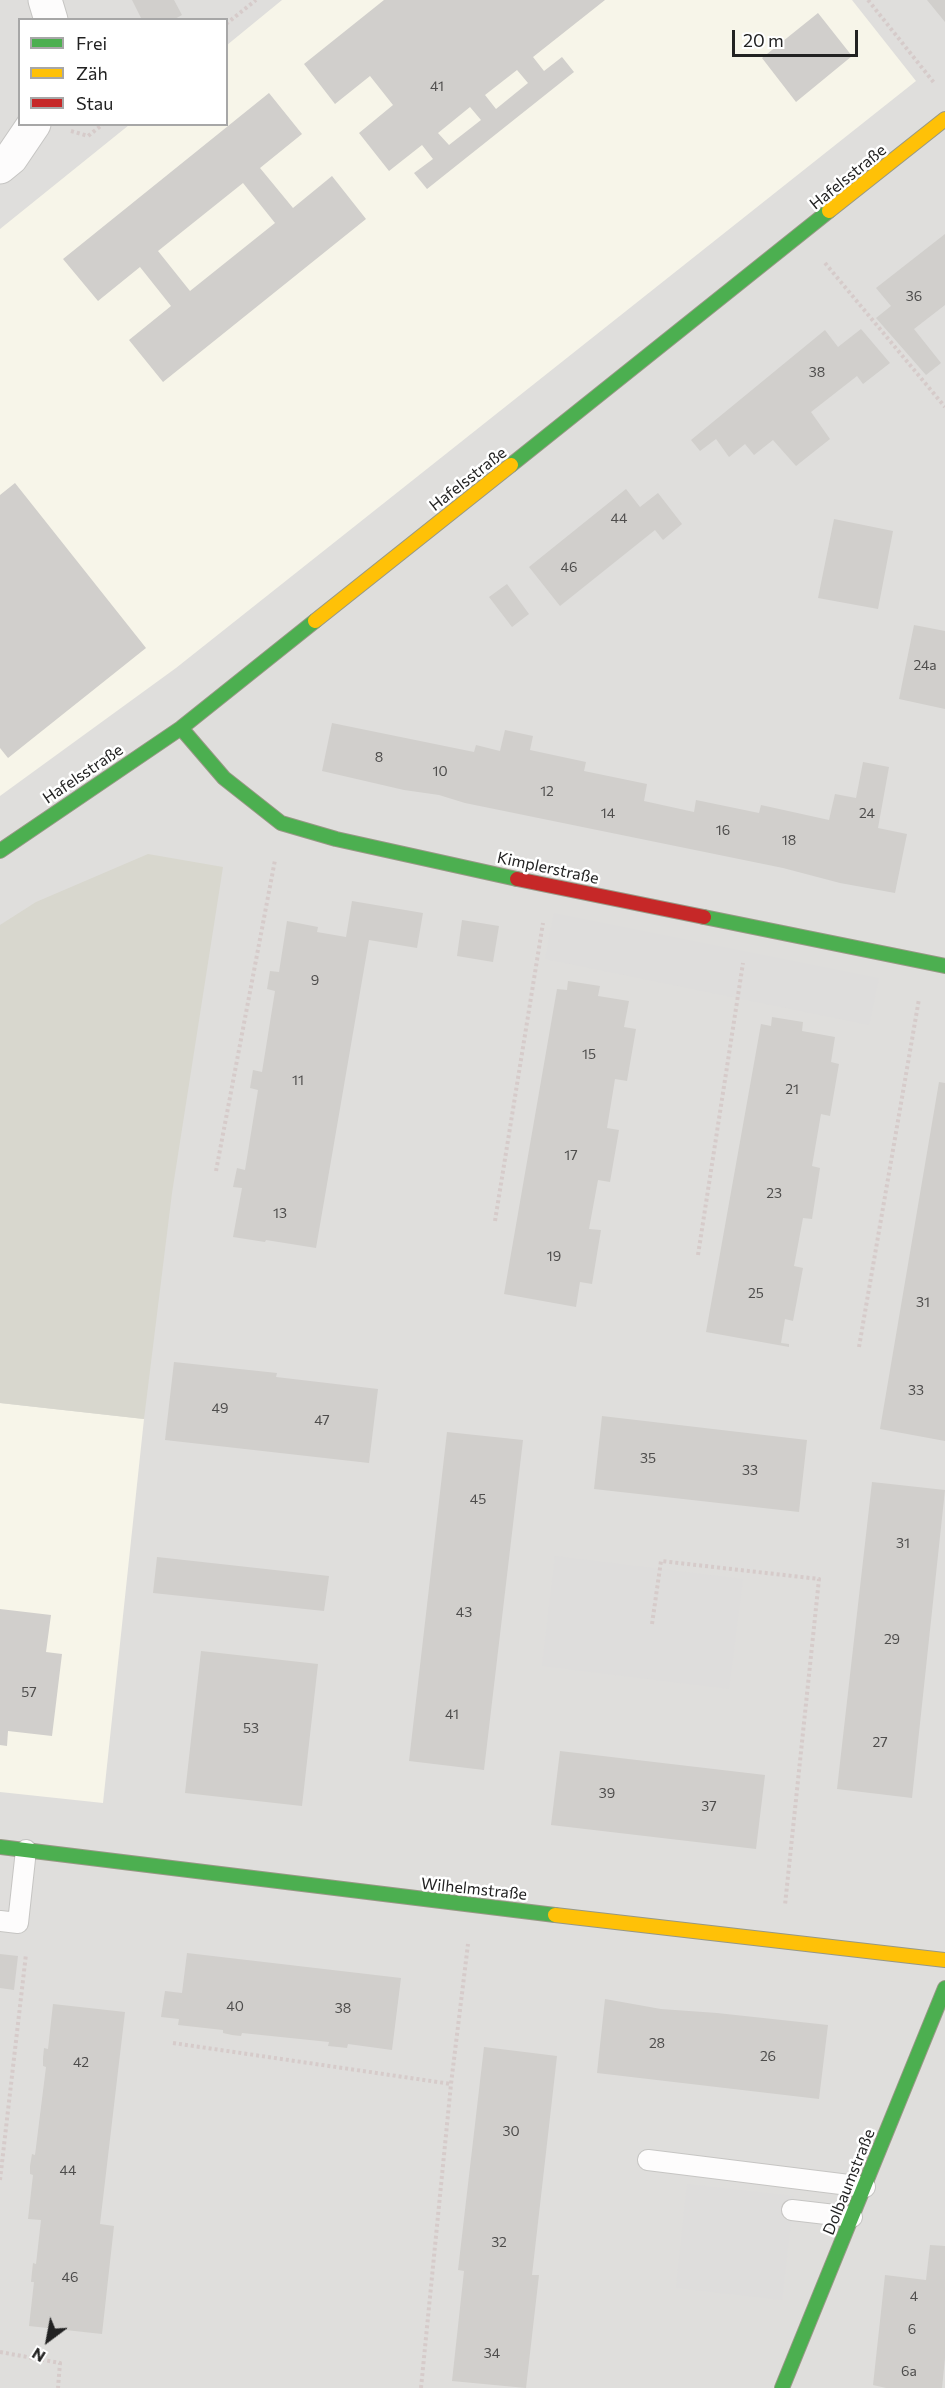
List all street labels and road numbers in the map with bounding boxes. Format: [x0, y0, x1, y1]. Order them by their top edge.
street label: Hafelsstraße [806, 140, 890, 214]
street label: Hafelsstraße [426, 443, 510, 515]
street label: Hafelsstraße [39, 740, 127, 808]
street label: Kimplerstraße [495, 848, 601, 888]
street label: Wilhelmstraße [420, 1874, 528, 1904]
street label: Dolbaumstraße [819, 2126, 879, 2238]

